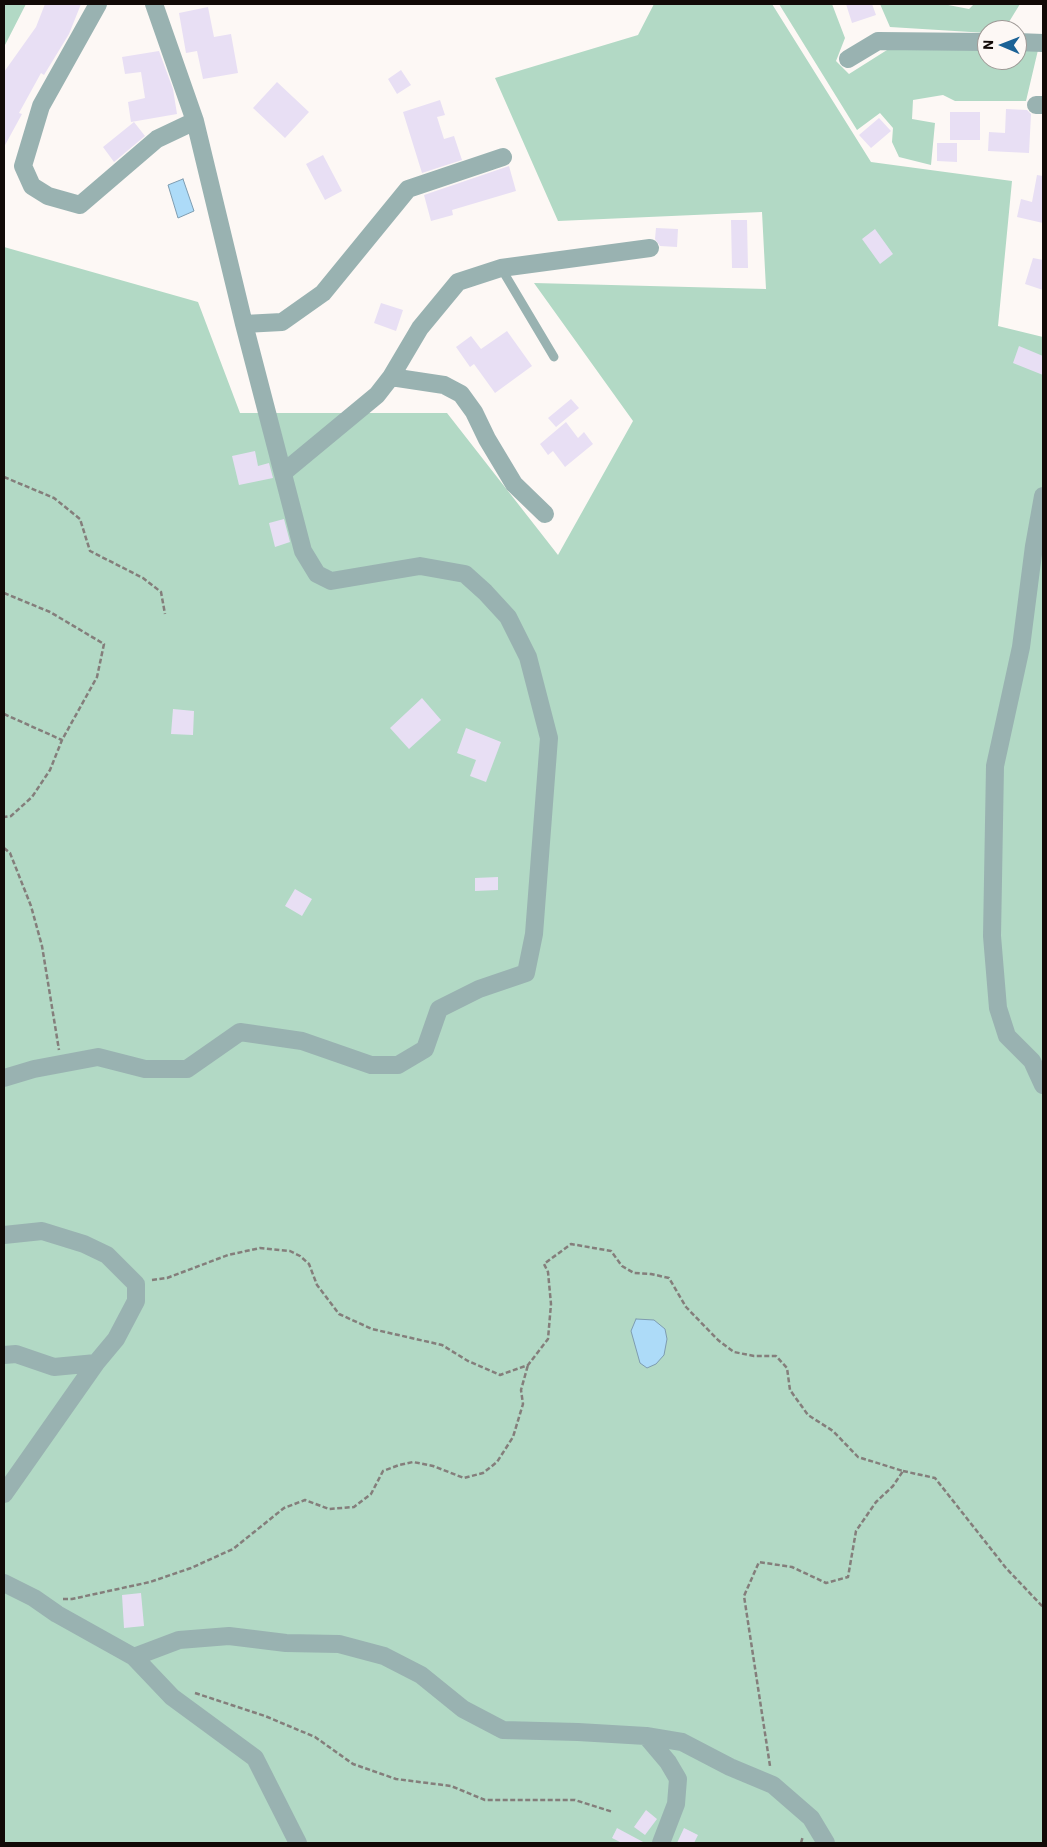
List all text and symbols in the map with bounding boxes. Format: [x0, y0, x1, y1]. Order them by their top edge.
north arrow [977, 20, 1027, 70]
text: N [979, 40, 997, 50]

